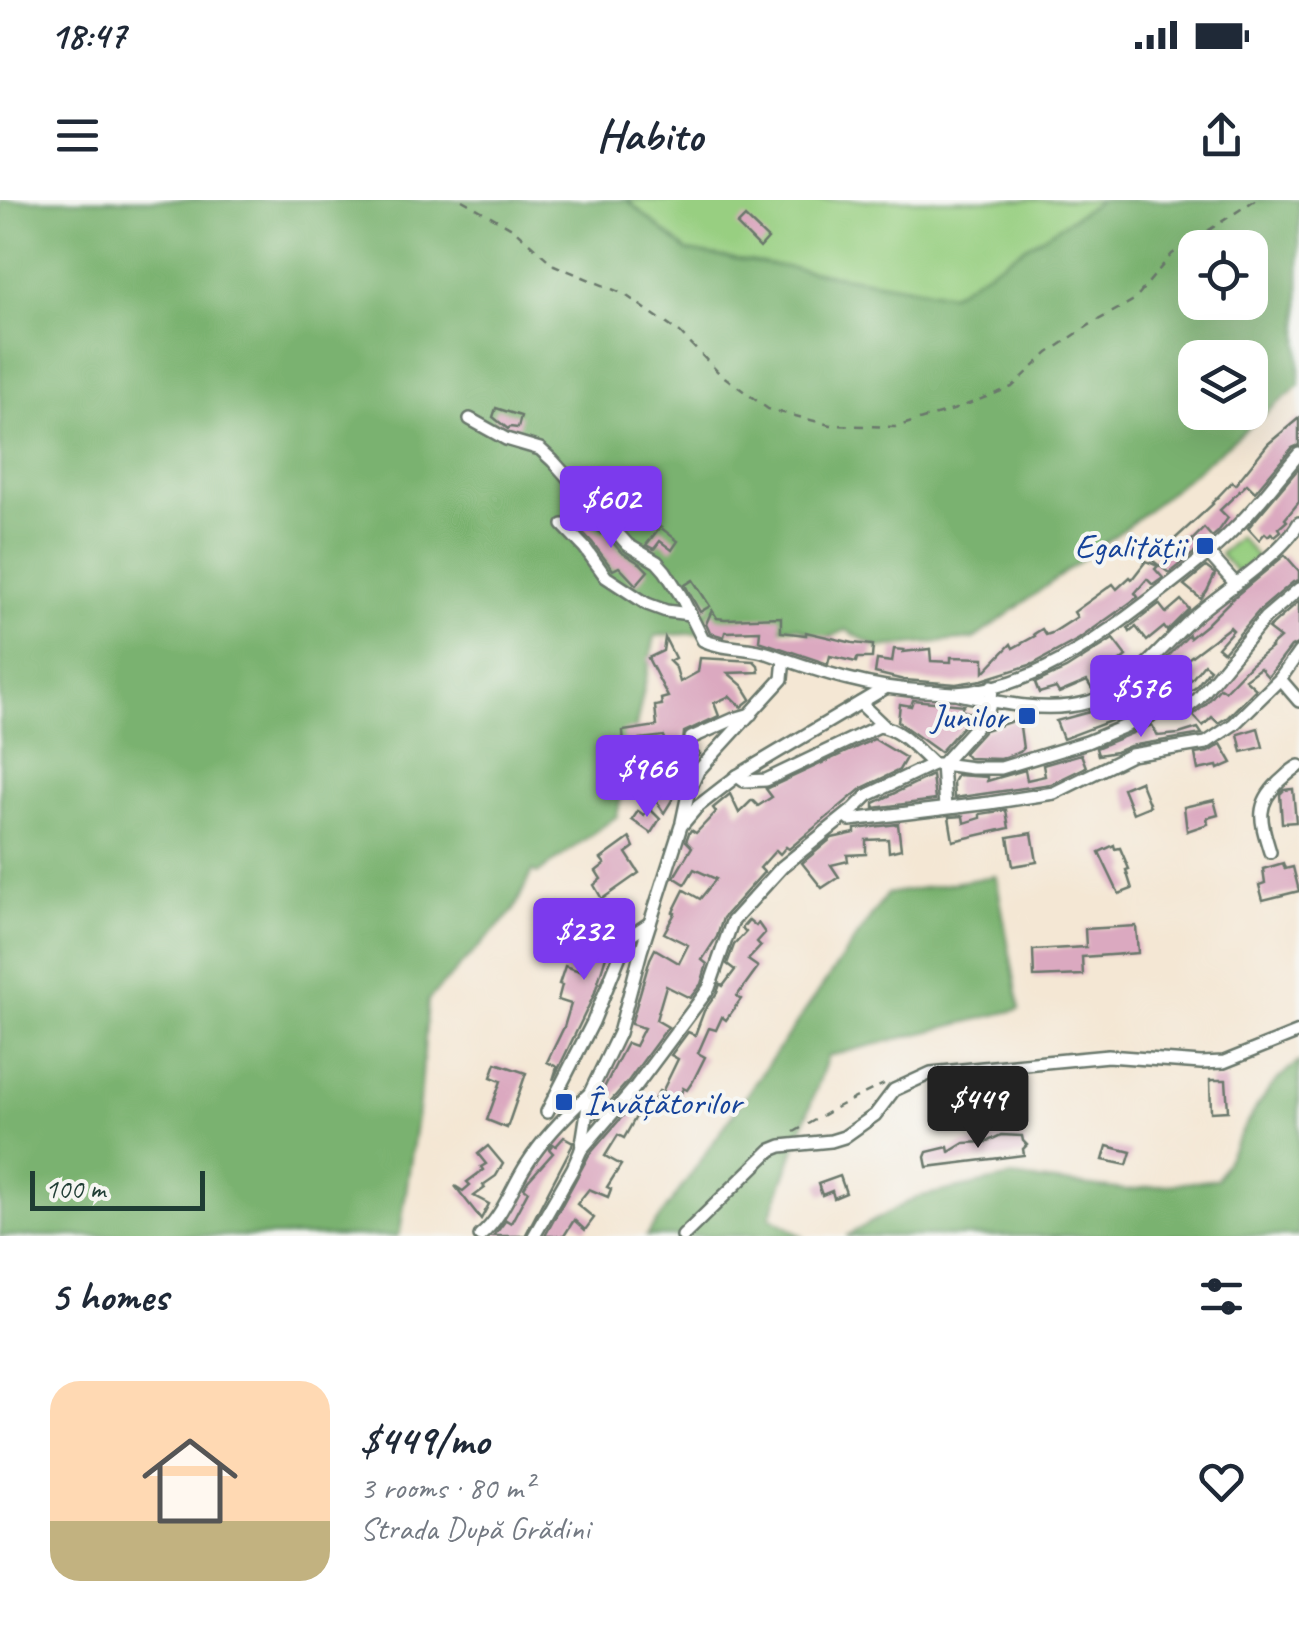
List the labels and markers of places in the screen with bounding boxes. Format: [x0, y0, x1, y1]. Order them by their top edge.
pin: $602 [552, 466, 670, 551]
place label: Egalității [1075, 524, 1189, 569]
marker: Egalității [1194, 535, 1216, 557]
pin: $576 [1082, 655, 1200, 740]
place label: Junilor [929, 694, 1009, 739]
marker: Junilor [1016, 705, 1038, 727]
pin: $966 [588, 735, 706, 820]
pin: $232 [525, 898, 643, 983]
pin: $449 [919, 1066, 1037, 1151]
place label: Învățătorilor [584, 1080, 745, 1125]
marker: Învățătorilor [553, 1091, 575, 1113]

